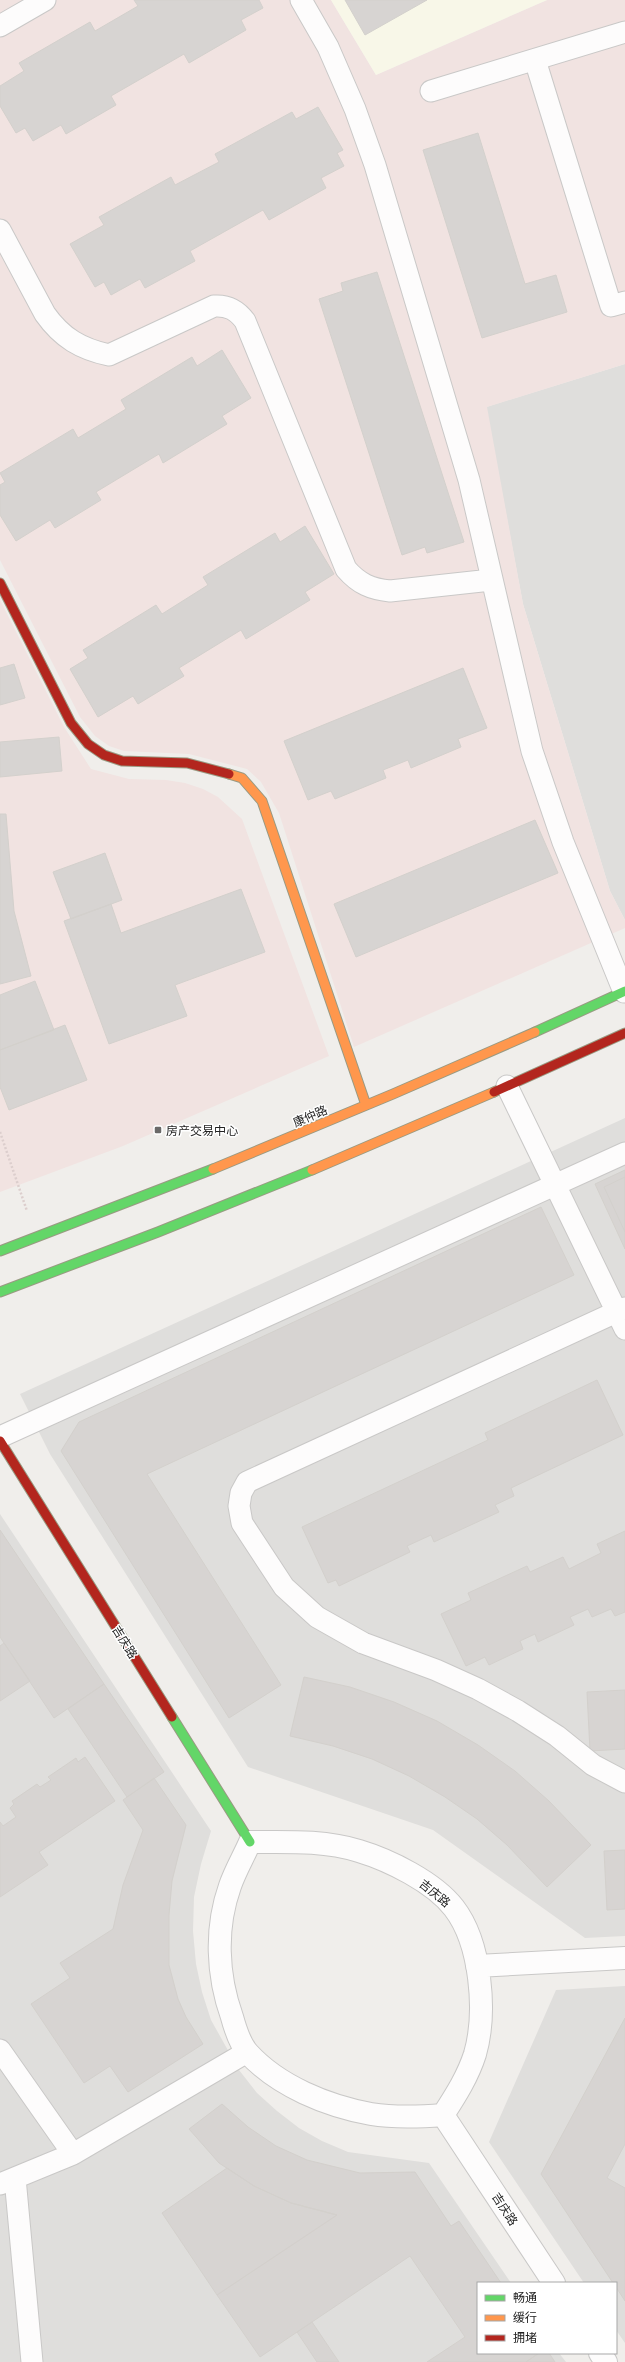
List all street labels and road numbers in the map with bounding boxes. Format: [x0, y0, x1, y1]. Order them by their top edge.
street label: 康仲路 [290, 1102, 330, 1130]
street label: 吉庆路 [109, 1623, 141, 1661]
street label: 吉庆路 [416, 1876, 454, 1910]
street label: 吉庆路 [489, 2190, 521, 2228]

